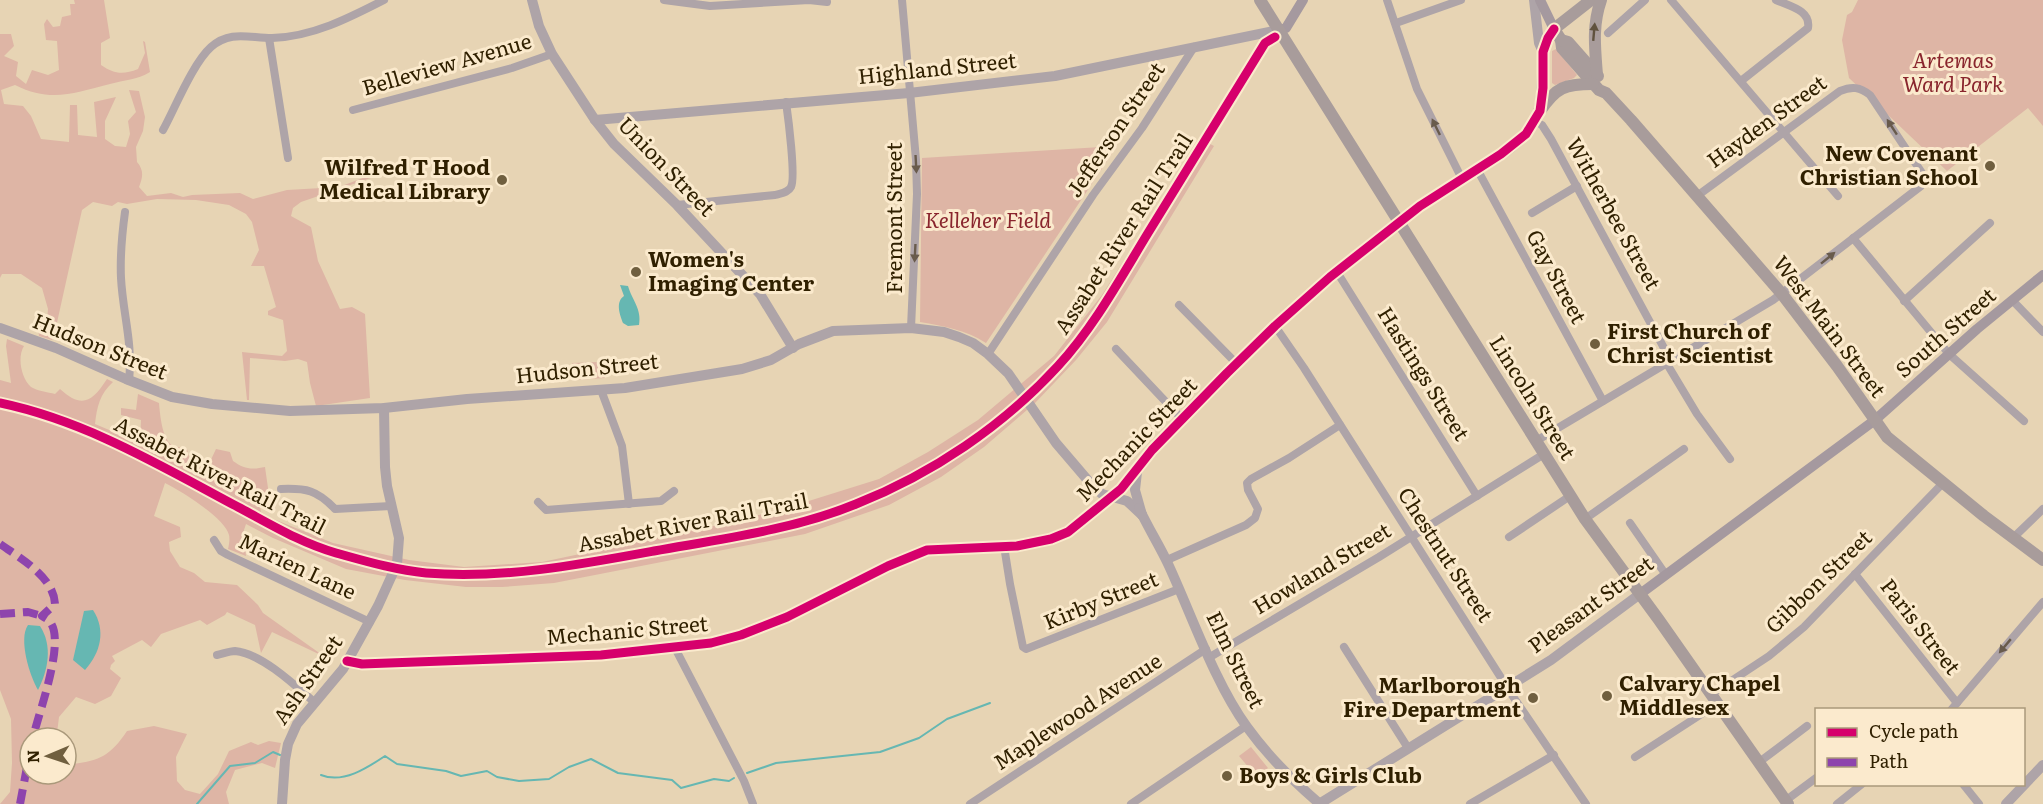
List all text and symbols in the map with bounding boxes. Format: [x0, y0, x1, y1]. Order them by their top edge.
one-way arrow [1590, 22, 1599, 41]
street label: Belleview Avenue [358, 24, 535, 102]
street label: Highland Street [856, 43, 1018, 90]
park label: Artemas Ward Park [1903, 43, 2004, 98]
street label: Jefferson Street [1057, 54, 1171, 202]
street label: Hayden Street [1699, 66, 1832, 174]
street label: Union Street [612, 109, 724, 222]
one-way arrow [1431, 118, 1440, 135]
one-way arrow [1886, 119, 1898, 135]
street label: Assabet River Rail Trail [1045, 126, 1199, 339]
street label: Witherbee Street [1560, 131, 1670, 295]
place label: New Covenant Christian School [1800, 136, 1979, 191]
street label: Fremont Street [877, 142, 908, 294]
place label: Wilfred T Hood Medical Library [319, 150, 490, 205]
one-way arrow [911, 155, 920, 174]
marker: New Covenant Christian School [1983, 159, 1997, 173]
marker: Wilfred T Hood Medical Library [495, 173, 509, 187]
park label: Kelleher Field [925, 203, 1051, 234]
street label: Gay Street [1521, 223, 1596, 329]
place label: Women's Imaging Center [648, 242, 815, 297]
one-way arrow [910, 243, 919, 262]
street label: West Main Street [1767, 248, 1895, 403]
one-way arrow [1820, 252, 1836, 265]
marker: Women's Imaging Center [629, 265, 643, 279]
street label: South Street [1887, 278, 2002, 384]
street label: Hastings Street [1372, 300, 1479, 446]
street label: Hudson Street [29, 303, 174, 386]
place label: First Church of Christ Scientist [1607, 314, 1774, 369]
street label: Lincoln Street [1483, 328, 1585, 465]
marker: First Church of Christ Scientist [1588, 337, 1602, 351]
street label: Hudson Street [514, 344, 660, 389]
street label: Mechanic Street [1068, 369, 1203, 507]
street label: Assabet River Rail Trail [110, 407, 332, 541]
street label: Chestnut Street [1392, 480, 1503, 628]
street label: Assabet River Rail Trail [575, 483, 810, 558]
street label: Howland Street [1246, 513, 1396, 620]
street label: Gibbon Street [1757, 521, 1878, 639]
street label: Marien Lane [234, 524, 362, 606]
street label: Pleasant Street [1521, 547, 1659, 659]
street label: Kirby Street [1038, 561, 1163, 636]
street label: Paris Street [1875, 571, 1970, 681]
street label: Elm Street [1200, 605, 1274, 713]
street label: Mechanic Street [544, 606, 710, 651]
street label: Ash Street [264, 627, 349, 730]
one-way arrow [1999, 638, 2012, 653]
street label: Maplewood Avenue [986, 644, 1167, 776]
place label: Calvary Chapel Middlesex [1619, 666, 1781, 721]
place label: Marlborough Fire Department [1343, 668, 1522, 723]
marker: Calvary Chapel Middlesex [1600, 689, 1614, 703]
marker: Marlborough Fire Department [1526, 691, 1540, 705]
legend [1815, 708, 2025, 786]
text: Cycle path [1869, 717, 1958, 744]
north arrow [18, 726, 78, 786]
text: Path [1869, 747, 1908, 774]
text: N [20, 749, 44, 764]
place label: Boys & Girls Club [1239, 758, 1422, 789]
marker: Boys & Girls Club [1220, 769, 1234, 783]

